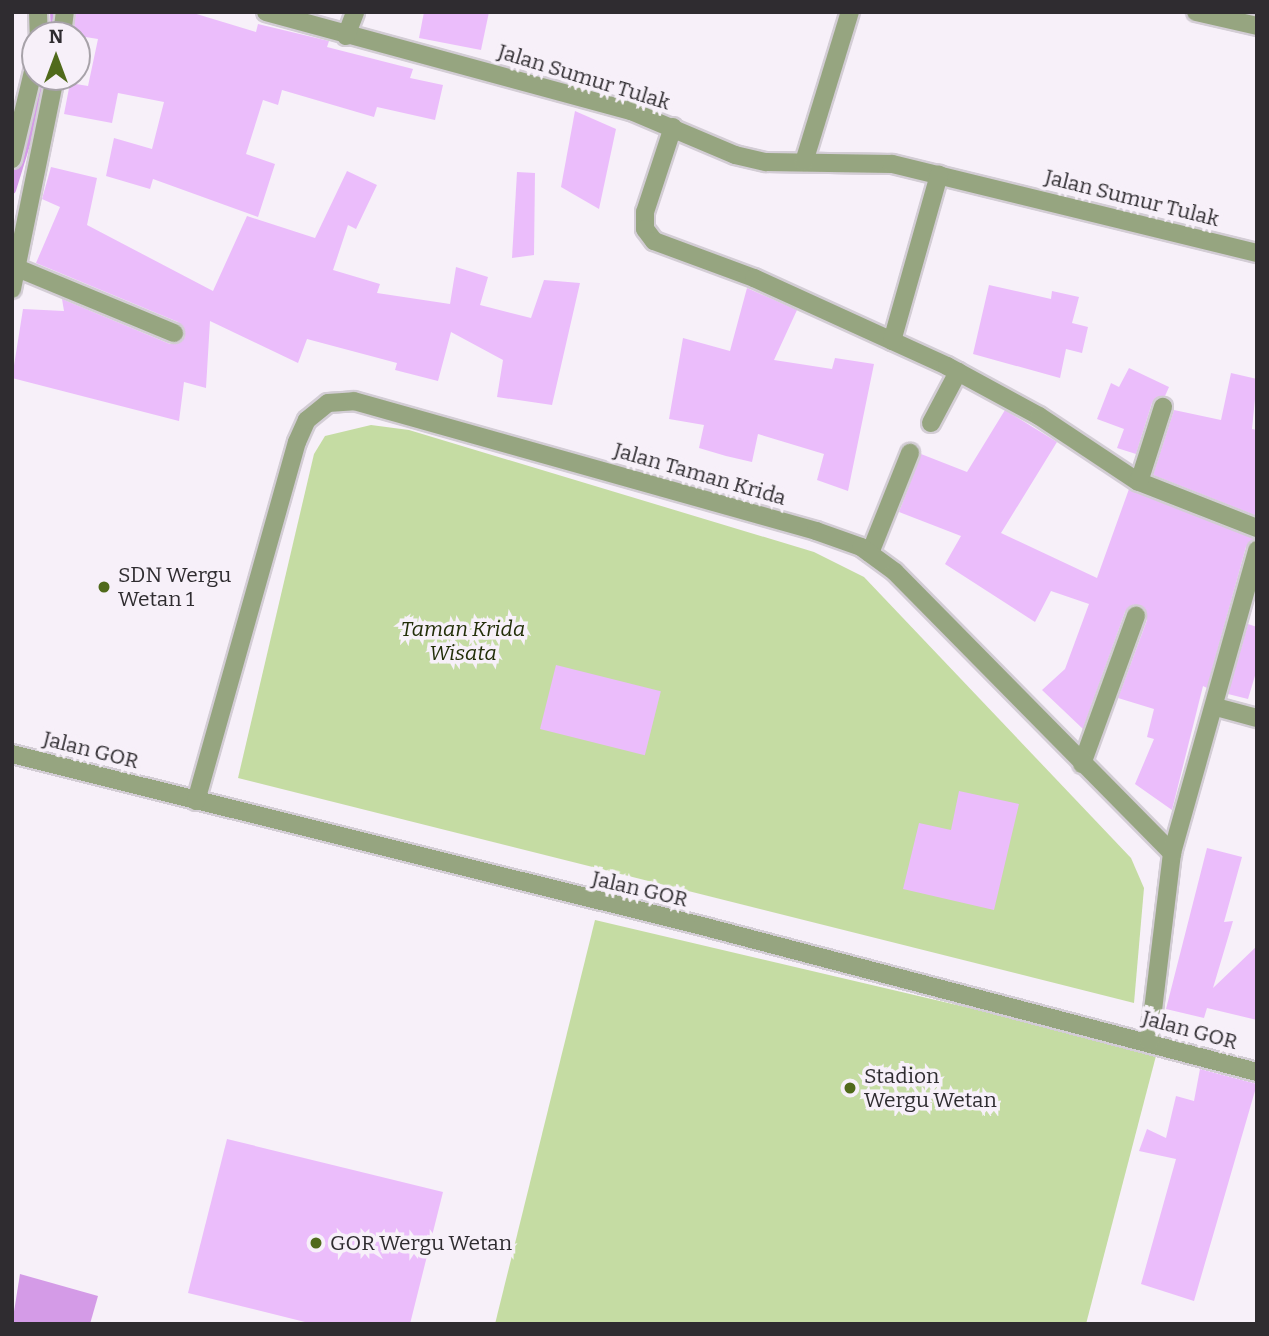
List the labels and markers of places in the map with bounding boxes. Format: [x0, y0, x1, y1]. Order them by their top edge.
place label: SDN Wergu Wetan 1 [118, 562, 231, 612]
marker: SDN Wergu Wetan 1 [96, 579, 112, 595]
place label: Stadion Wergu Wetan [864, 1063, 997, 1113]
marker: Stadion Wergu Wetan [842, 1080, 858, 1096]
place label: GOR Wergu Wetan [330, 1230, 512, 1256]
marker: GOR Wergu Wetan [308, 1235, 324, 1251]

